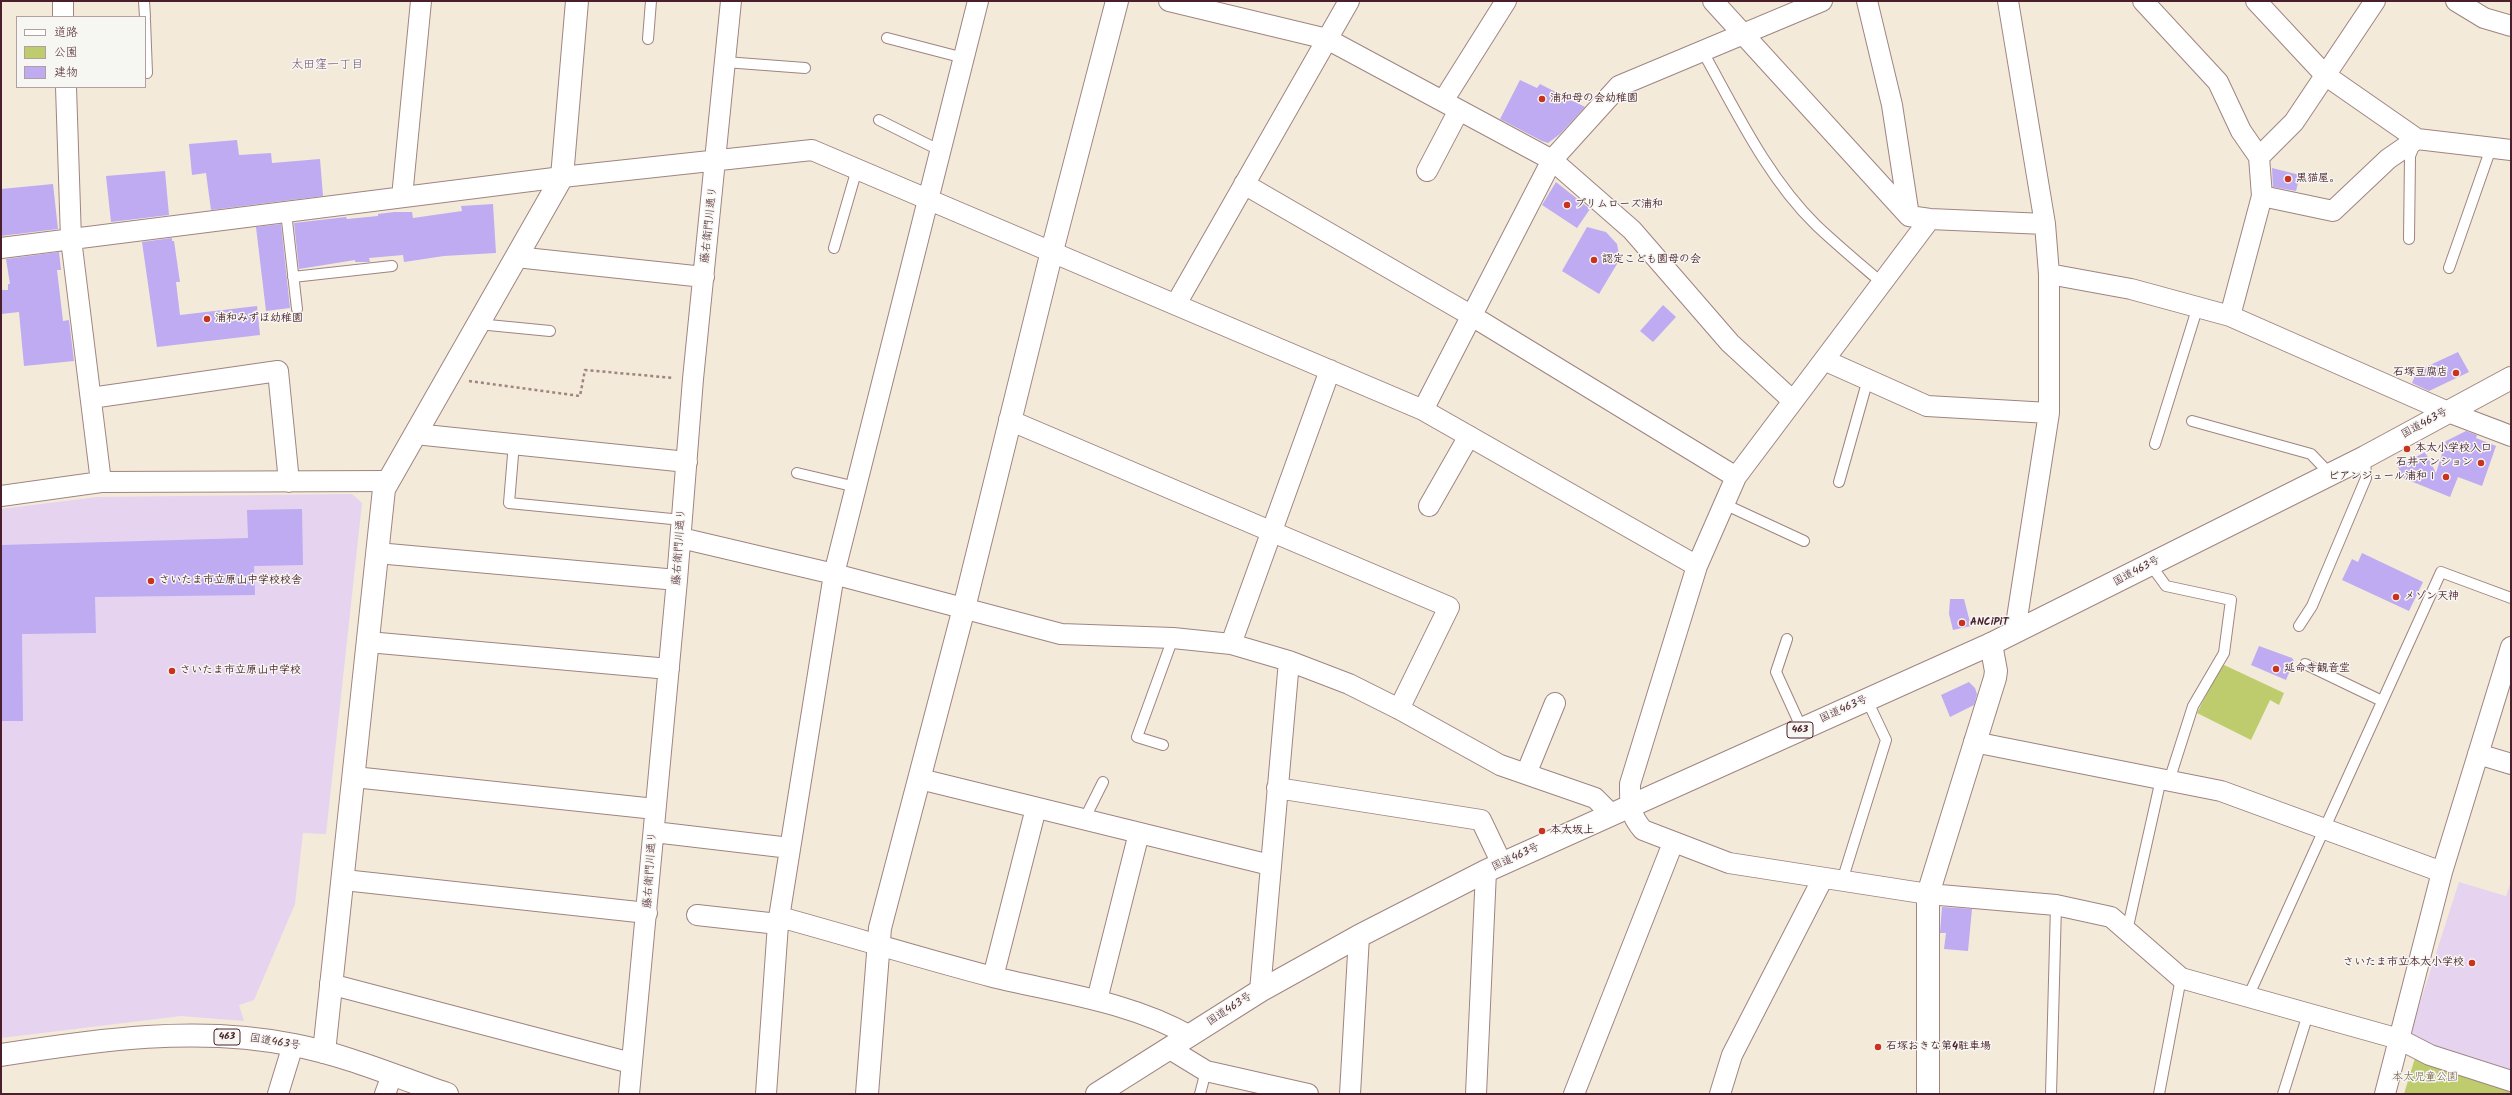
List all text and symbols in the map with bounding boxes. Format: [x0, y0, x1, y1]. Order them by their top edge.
legend [16, 16, 146, 88]
text: 道路 [54, 23, 78, 42]
text: 公園 [54, 43, 78, 62]
district label: 太田窪一丁目 [291, 59, 363, 73]
text: 建物 [54, 63, 78, 82]
place label: 浦和母の会幼稚園 [1550, 92, 1638, 106]
marker: 浦和母の会幼稚園 [1537, 94, 1547, 104]
place label: 黒猫屋。 [2296, 172, 2340, 186]
marker: 黒猫屋。 [2283, 174, 2293, 184]
street label: 藤右衛門川通り [699, 186, 721, 264]
place label: プリムローズ浦和 [1575, 198, 1663, 212]
marker: プリムローズ浦和 [1562, 200, 1572, 210]
place label: 認定こども園母の会 [1602, 253, 1701, 267]
marker: 認定こども園母の会 [1589, 255, 1599, 265]
place label: 浦和みずほ幼稚園 [215, 312, 303, 326]
marker: 浦和みずほ幼稚園 [202, 314, 212, 324]
place label: 石塚豆腐店 [2393, 366, 2448, 380]
marker: 石塚豆腐店 [2451, 368, 2461, 378]
street label: 国道463号 [2399, 406, 2451, 442]
place label: 本太小学校入口 [2415, 442, 2492, 456]
marker: 本太小学校入口 [2402, 444, 2412, 454]
place label: 石井マンション [2396, 456, 2473, 470]
marker: 石井マンション [2476, 458, 2486, 468]
place label: ビアンジュール浦和Ⅰ [2328, 470, 2438, 484]
marker: ビアンジュール浦和Ⅰ [2441, 472, 2451, 482]
street label: 藤右衛門川通り [671, 508, 689, 586]
street label: 国道463号 [2111, 554, 2163, 590]
place label: さいたま市立原山中学校校舎 [159, 574, 302, 588]
marker: さいたま市立原山中学校校舎 [146, 576, 156, 586]
place label: メゾン天神 [2404, 590, 2459, 604]
marker: メゾン天神 [2391, 592, 2401, 602]
place label: ANCiPiT [1970, 616, 2008, 630]
marker: ANCiPiT [1957, 618, 1967, 628]
place label: 延命寺観音堂 [2284, 662, 2350, 676]
place label: さいたま市立原山中学校 [180, 664, 301, 678]
marker: 延命寺観音堂 [2271, 664, 2281, 674]
marker: さいたま市立原山中学校 [167, 666, 177, 676]
street label: 国道463号 [1818, 694, 1870, 726]
road number: 463 [1787, 722, 1813, 738]
place label: 本太坂上 [1550, 824, 1594, 838]
marker: 本太坂上 [1537, 826, 1547, 836]
street label: 藤右衛門川通り [642, 831, 660, 909]
street label: 国道463号 [1490, 841, 1542, 875]
place label: さいたま市立本太小学校 [2343, 956, 2464, 970]
marker: さいたま市立本太小学校 [2467, 958, 2477, 968]
street label: 国道463号 [1205, 990, 1255, 1030]
road number: 463 [214, 1029, 240, 1045]
street label: 国道463号 [249, 1032, 301, 1054]
place label: 石塚おきな第4駐車場 [1886, 1040, 1991, 1054]
marker: 石塚おきな第4駐車場 [1873, 1042, 1883, 1052]
park label: 本太児童公園 [2392, 1071, 2458, 1085]

